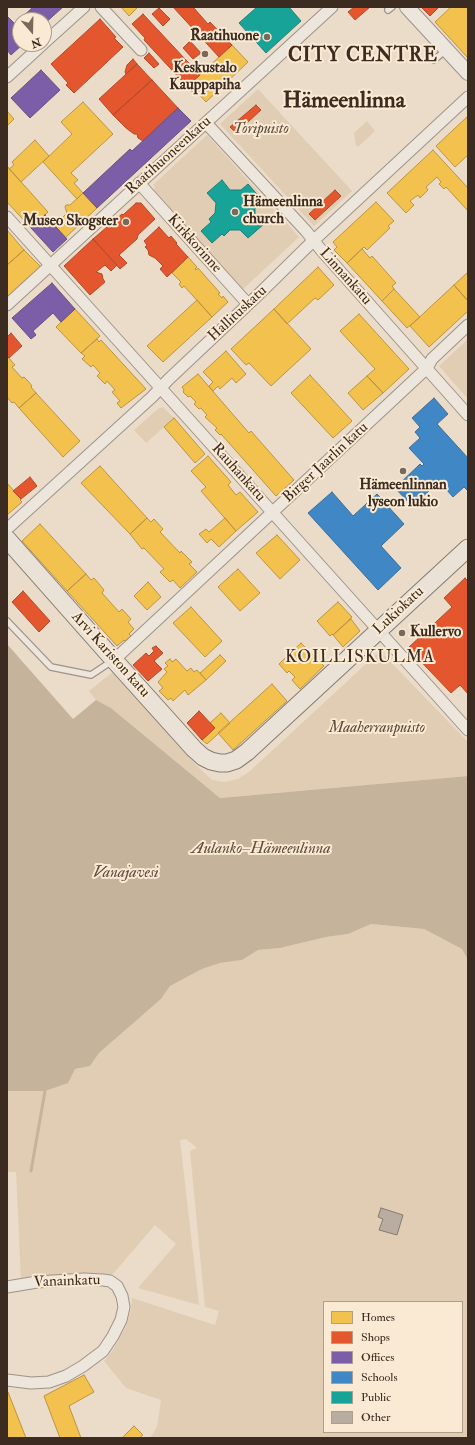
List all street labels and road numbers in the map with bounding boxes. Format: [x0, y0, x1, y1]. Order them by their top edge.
street label: Raatihuoneenkatu [123, 113, 215, 199]
street label: Kirkkorinne [163, 211, 225, 277]
street label: Linnankatu [315, 245, 375, 309]
street label: Hallituskatu [205, 282, 271, 346]
street label: Birger Jaarlin katu [280, 419, 372, 507]
street label: Rauhankatu [207, 440, 269, 506]
street label: Lukiokatu [370, 583, 428, 639]
street label: Arvi Kariston katu [67, 608, 153, 702]
street label: Vanainkatu [33, 1272, 101, 1292]

